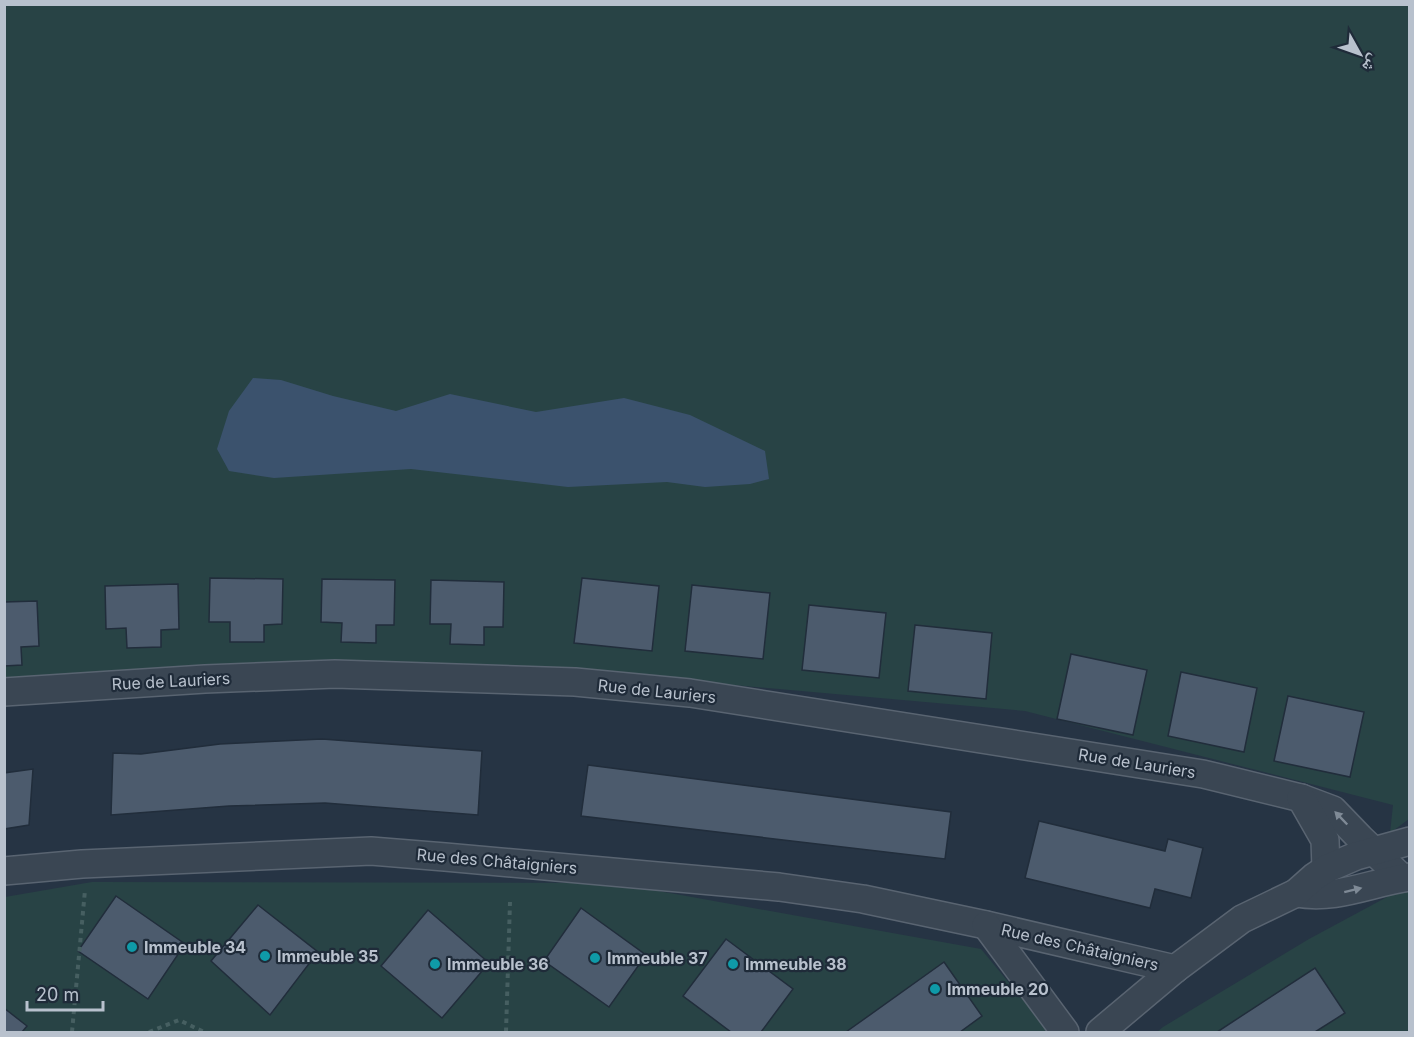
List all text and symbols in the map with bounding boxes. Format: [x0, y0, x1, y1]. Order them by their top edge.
north arrow [1330, 24, 1390, 84]
text: ش [1358, 51, 1385, 77]
street label: Rue de Lauriers [111, 668, 231, 694]
street label: Rue de Lauriers [597, 675, 717, 707]
street label: Rue de Lauriers [1077, 744, 1197, 782]
one-way arrow [1335, 811, 1349, 825]
street label: Rue des Châtaigniers [416, 844, 578, 878]
one-way arrow [1344, 884, 1362, 894]
street label: Rue des Châtaigniers [999, 919, 1161, 975]
place label: Immeuble 34 [144, 937, 246, 957]
marker: Immeuble 34 [125, 940, 139, 954]
place label: Immeuble 35 [277, 946, 378, 966]
place label: Immeuble 37 [607, 948, 708, 968]
marker: Immeuble 35 [258, 949, 272, 963]
marker: Immeuble 37 [588, 951, 602, 965]
place label: Immeuble 36 [447, 954, 549, 974]
place label: Immeuble 38 [745, 954, 847, 974]
marker: Immeuble 36 [428, 957, 442, 971]
marker: Immeuble 38 [726, 957, 740, 971]
scale bar [27, 974, 104, 1012]
place label: Immeuble 20 [947, 979, 1049, 999]
marker: Immeuble 20 [928, 982, 942, 996]
text: 20 m [36, 984, 79, 1005]

